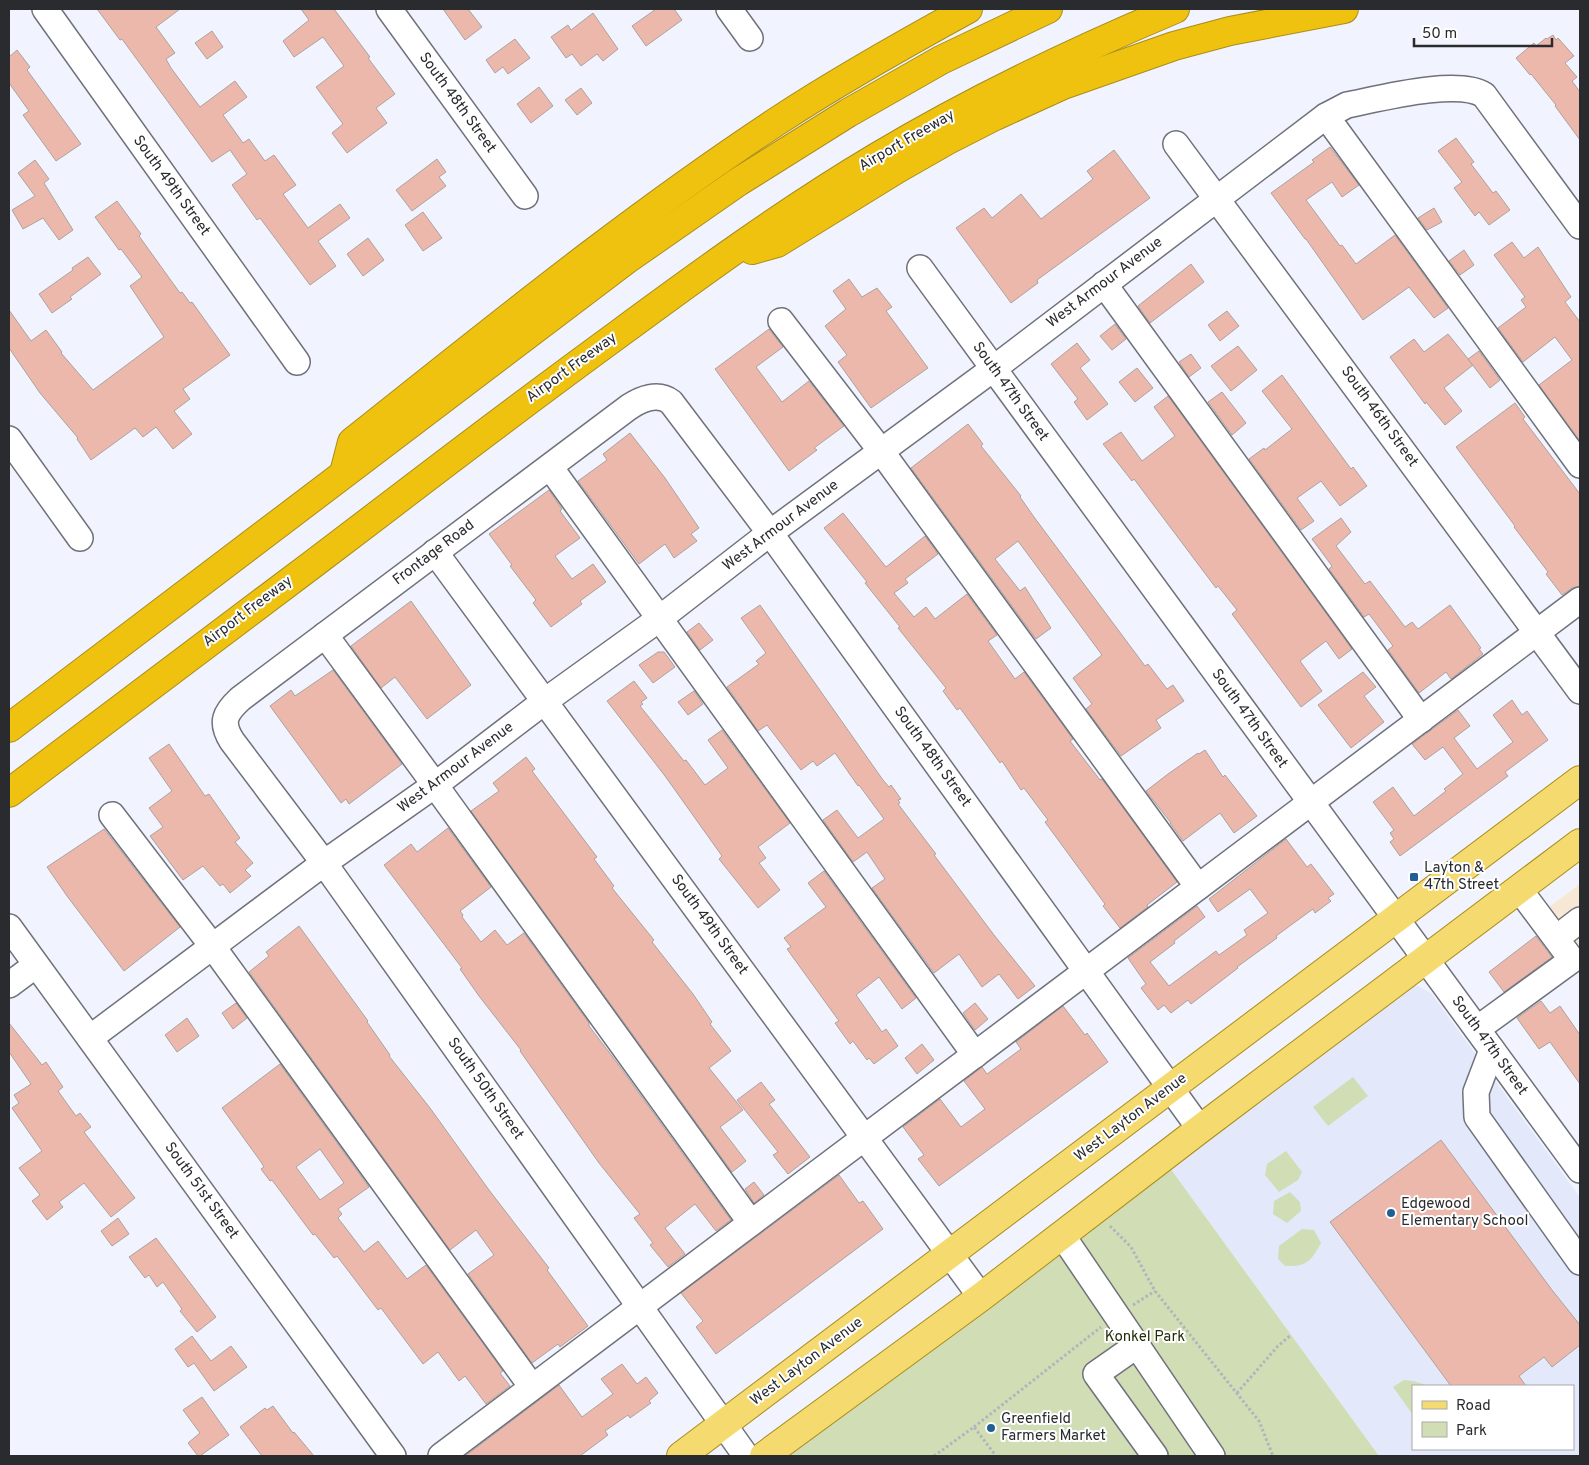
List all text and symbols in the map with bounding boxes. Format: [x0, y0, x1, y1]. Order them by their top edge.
scale bar [1414, 15, 1552, 47]
text: 50 m [1422, 25, 1457, 44]
street label: South 48th Street [414, 49, 500, 157]
street label: Airport Freeway [856, 106, 958, 176]
street label: South 49th Street [128, 132, 214, 240]
street label: West Armour Avenue [1043, 233, 1167, 333]
street label: Airport Freeway [523, 329, 621, 407]
street label: South 47th Street [968, 339, 1052, 445]
street label: South 46th Street [1336, 363, 1422, 471]
street label: West Armour Avenue [719, 476, 843, 576]
street label: Frontage Road [389, 516, 479, 590]
street label: Airport Freeway [199, 572, 297, 652]
street label: South 47th Street [1207, 666, 1291, 772]
street label: South 48th Street [889, 703, 975, 811]
street label: West Armour Avenue [394, 718, 518, 818]
place label: Layton & 47th Street [1424, 859, 1499, 895]
street label: South 49th Street [666, 871, 752, 979]
marker: Layton & 47th Street [1408, 871, 1420, 883]
street label: South 47th Street [1447, 993, 1531, 1099]
street label: South 50th Street [443, 1034, 527, 1144]
street label: West Layton Avenue [1071, 1069, 1191, 1167]
street label: South 51st Street [160, 1139, 242, 1243]
place label: Edgewood Elementary School [1401, 1195, 1528, 1231]
marker: Edgewood Elementary School [1385, 1207, 1397, 1219]
street label: West Layton Avenue [747, 1313, 867, 1411]
park label: Konkel Park [1105, 1328, 1185, 1347]
legend [1412, 1385, 1574, 1450]
text: Road [1456, 1397, 1491, 1416]
place label: Greenfield Farmers Market [1001, 1410, 1106, 1446]
marker: Greenfield Farmers Market [985, 1422, 997, 1434]
text: Park [1456, 1422, 1487, 1441]

